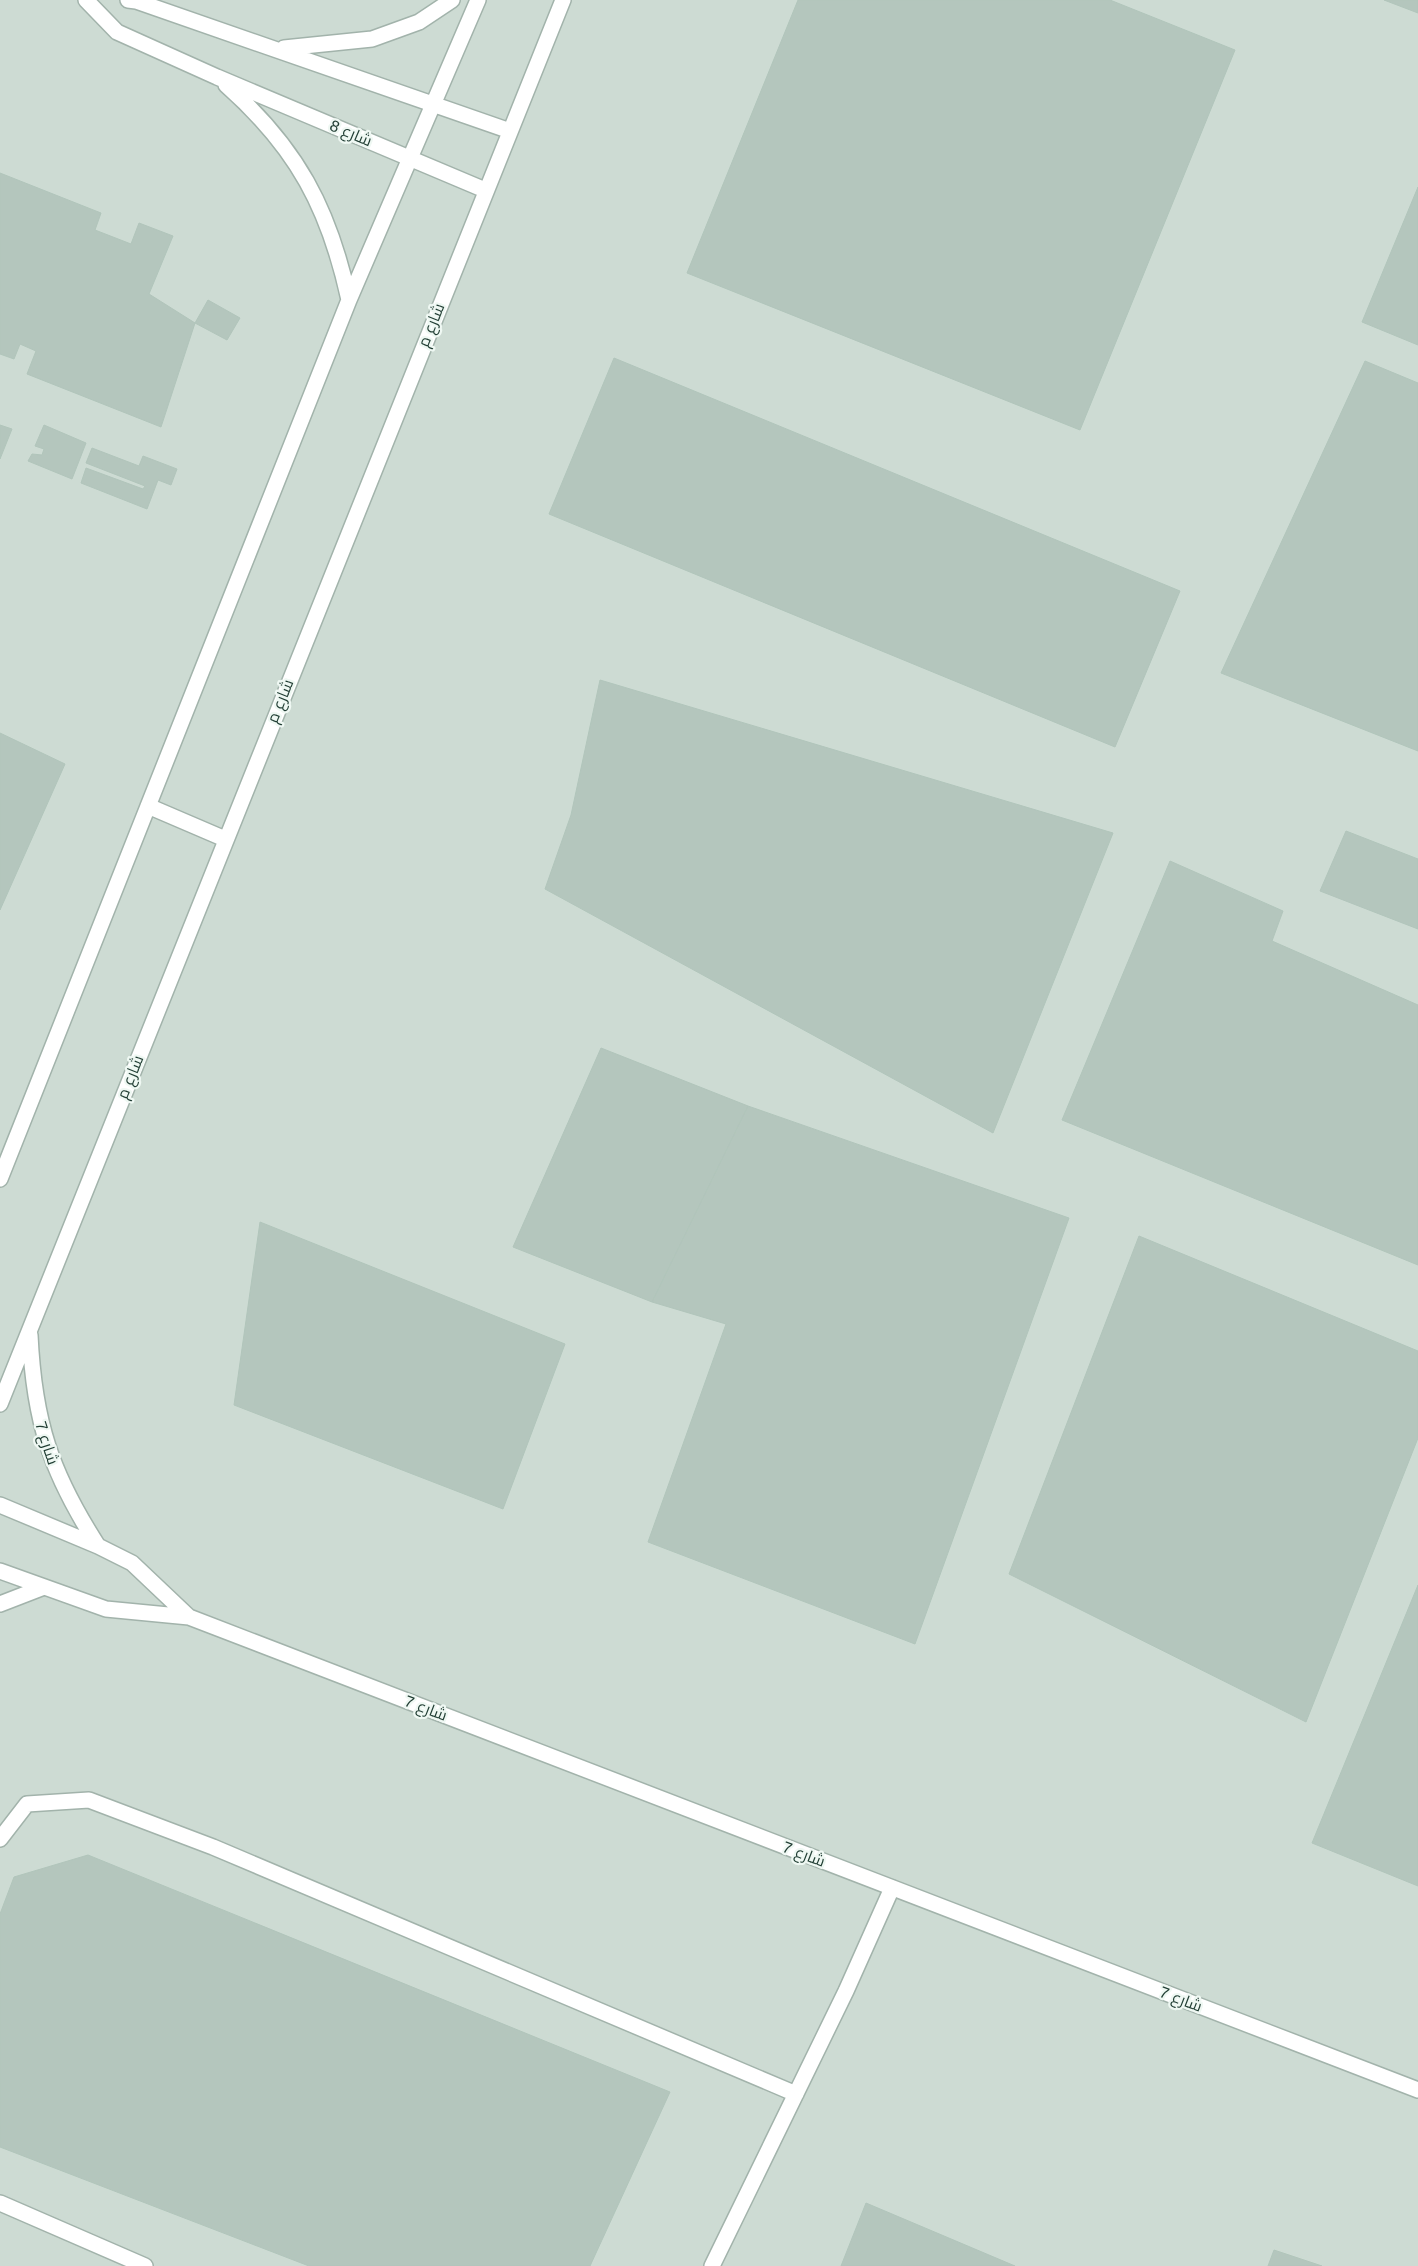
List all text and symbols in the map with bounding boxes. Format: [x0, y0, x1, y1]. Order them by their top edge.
street label: شارع 8 [326, 117, 375, 152]
street label: شارع م [415, 301, 450, 350]
street label: شارع م [264, 677, 299, 726]
street label: شارع م [114, 1053, 149, 1102]
street label: شارع 7 [29, 1419, 62, 1468]
street label: شارع 7 [401, 1692, 450, 1727]
street label: شارع 7 [779, 1838, 828, 1873]
street label: شارع 7 [1156, 1983, 1205, 2018]

